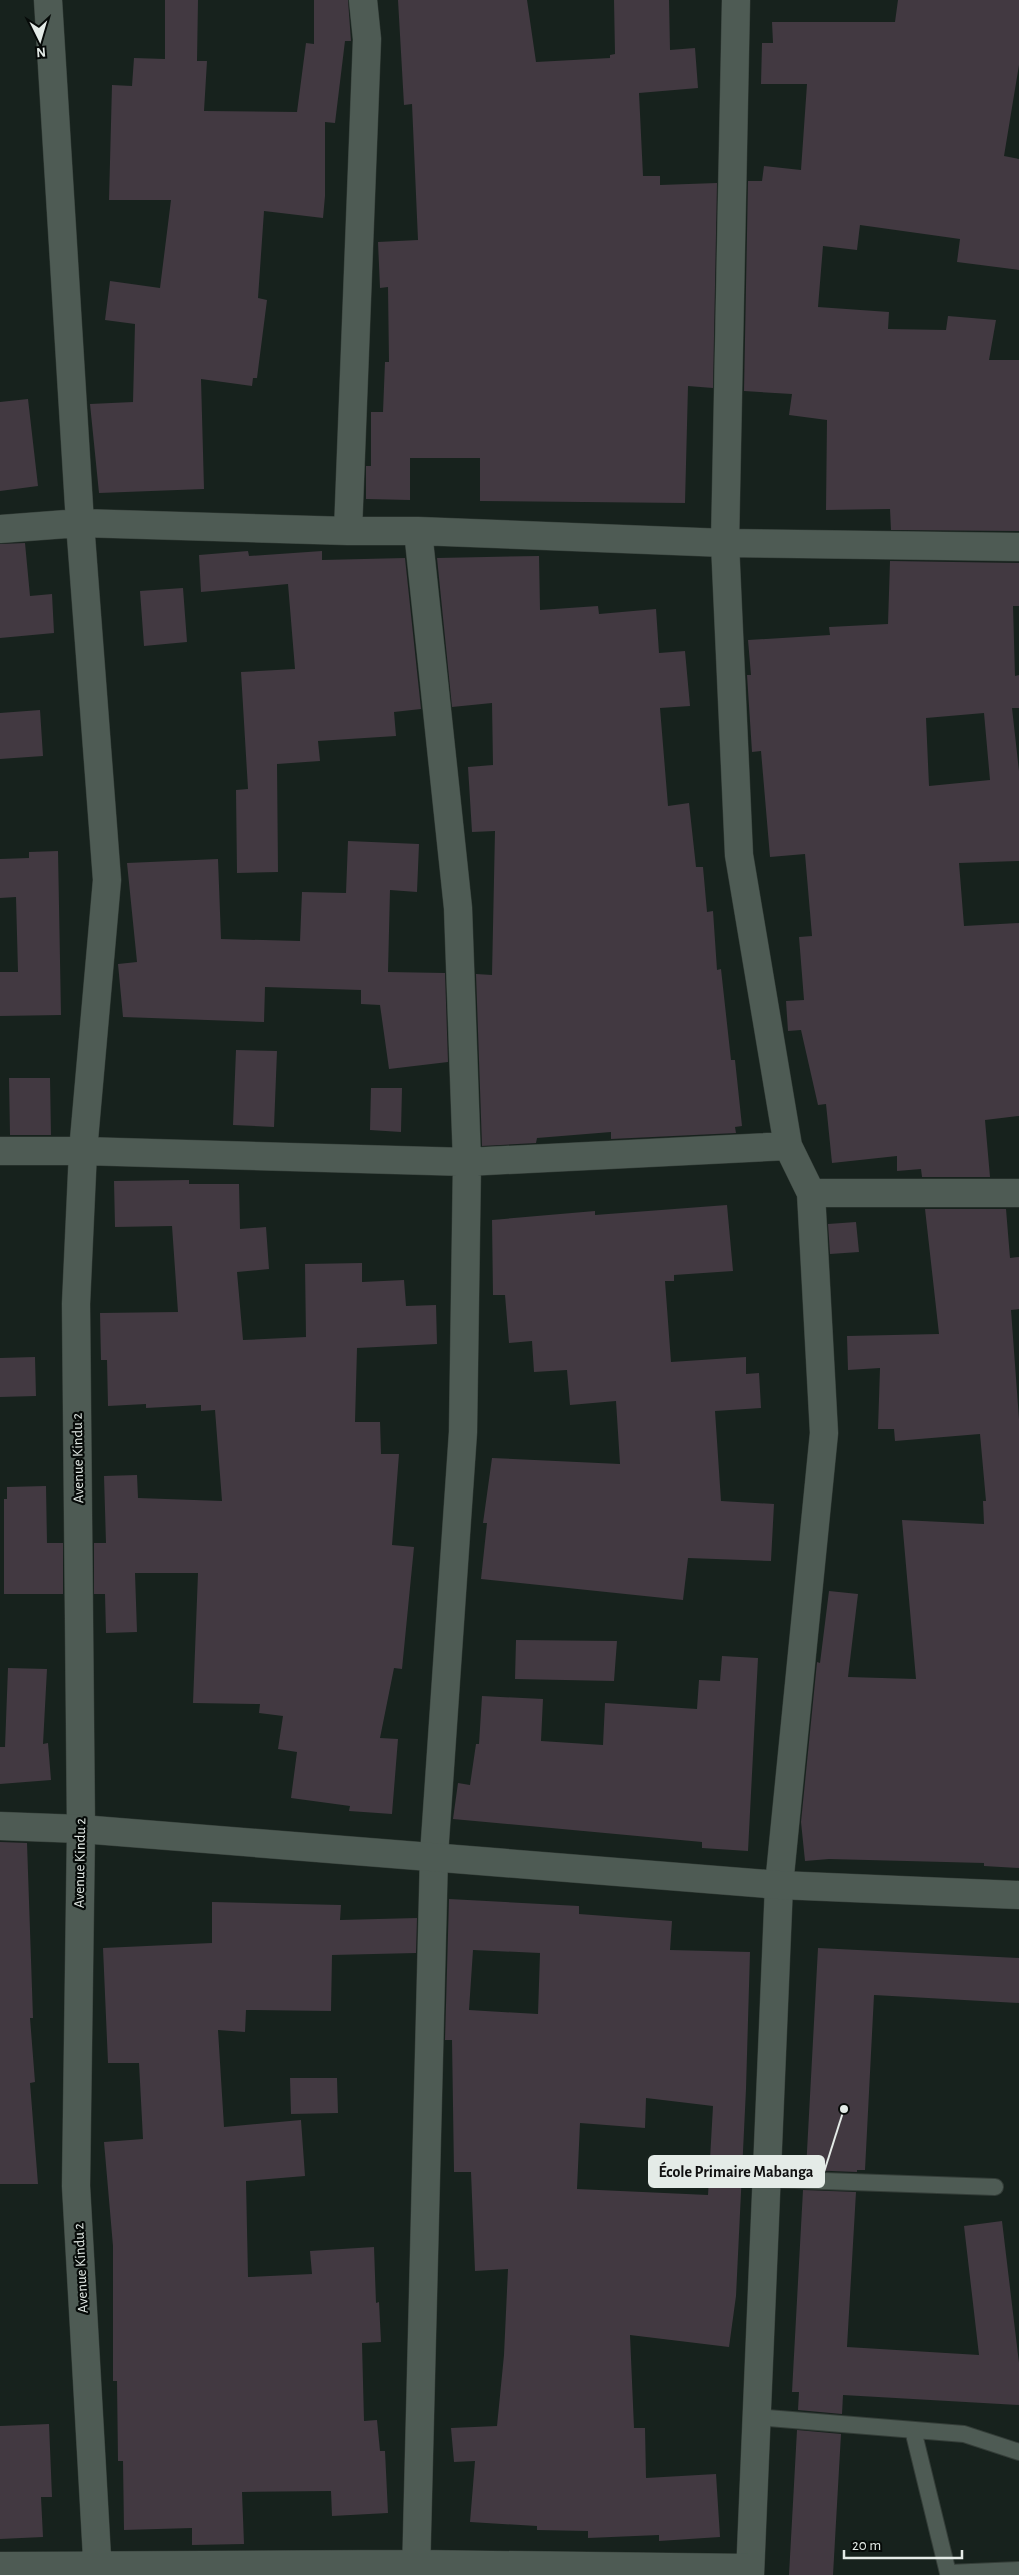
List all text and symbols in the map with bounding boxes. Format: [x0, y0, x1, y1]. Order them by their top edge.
north arrow [15, 15, 65, 65]
text: N [36, 45, 47, 59]
street label: Avenue Kindu 2 [70, 1412, 86, 1503]
street label: Avenue Kindu 2 [72, 1817, 88, 1908]
callout: École Primaire Mabanga [649, 2156, 824, 2187]
text: École Primaire Mabanga [658, 2161, 814, 2180]
street label: Avenue Kindu 2 [71, 2222, 91, 2314]
scale bar [844, 2528, 962, 2560]
text: 20 m [852, 2538, 881, 2553]

